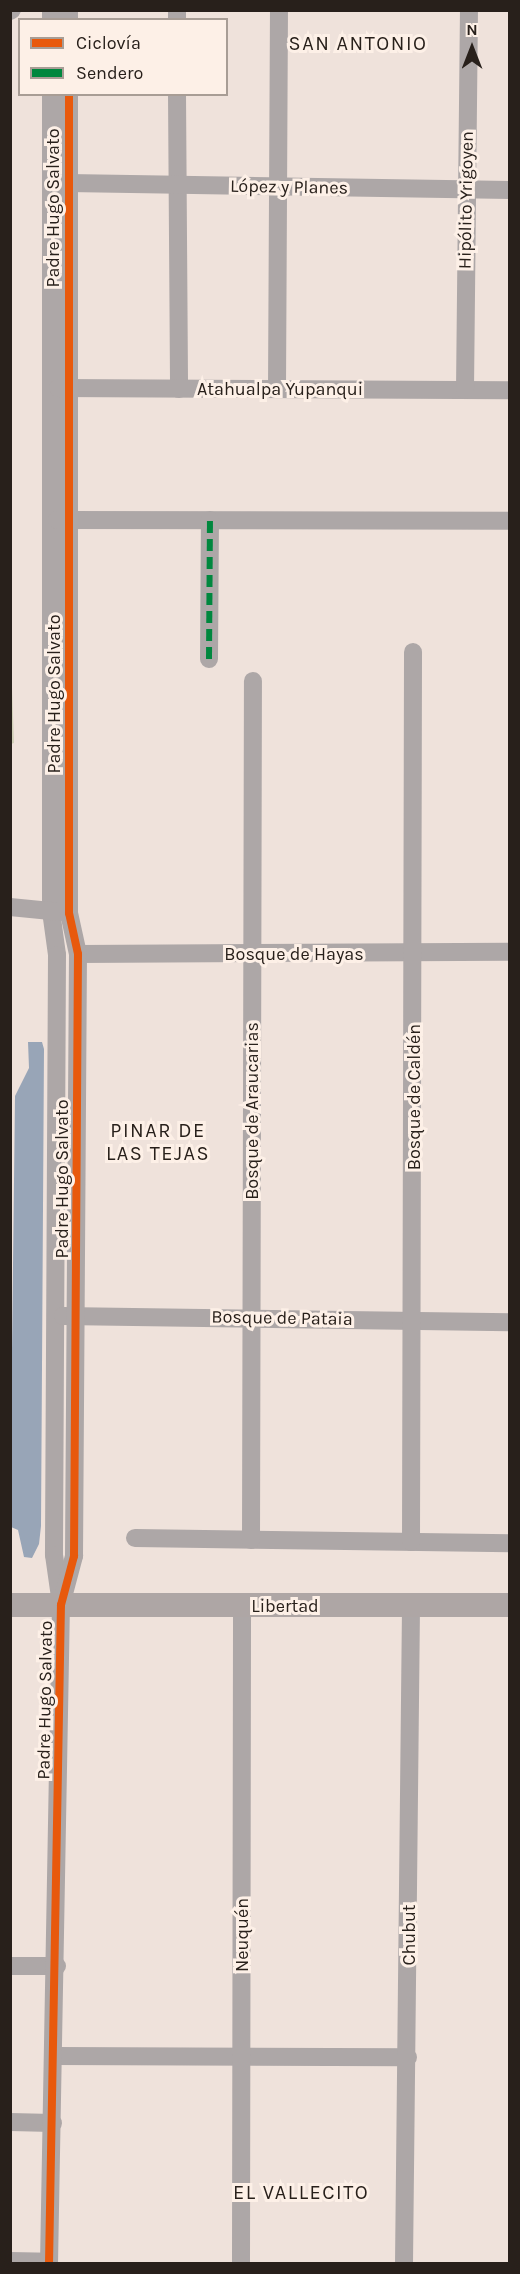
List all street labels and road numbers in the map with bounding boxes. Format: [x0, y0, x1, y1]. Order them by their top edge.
street label: Padre Hugo Salvato [42, 128, 64, 288]
street label: Hipólito Yrigoyen [454, 131, 478, 269]
street label: López y Planes [230, 175, 348, 199]
street label: Atahualpa Yupanqui [197, 378, 363, 400]
street label: Padre Hugo Salvato [43, 614, 65, 774]
street label: Bosque de Hayas [224, 943, 364, 965]
street label: Bosque de Araucarias [241, 1022, 263, 1200]
street label: Bosque de Caldén [403, 1024, 425, 1170]
street label: Padre Hugo Salvato [51, 1099, 73, 1259]
street label: Bosque de Pataia [211, 1306, 353, 1330]
street label: Libertad [251, 1595, 319, 1617]
street label: Padre Hugo Salvato [33, 1620, 57, 1780]
street label: Neuquén [231, 1898, 253, 1972]
street label: Chubut [398, 1904, 420, 1966]

